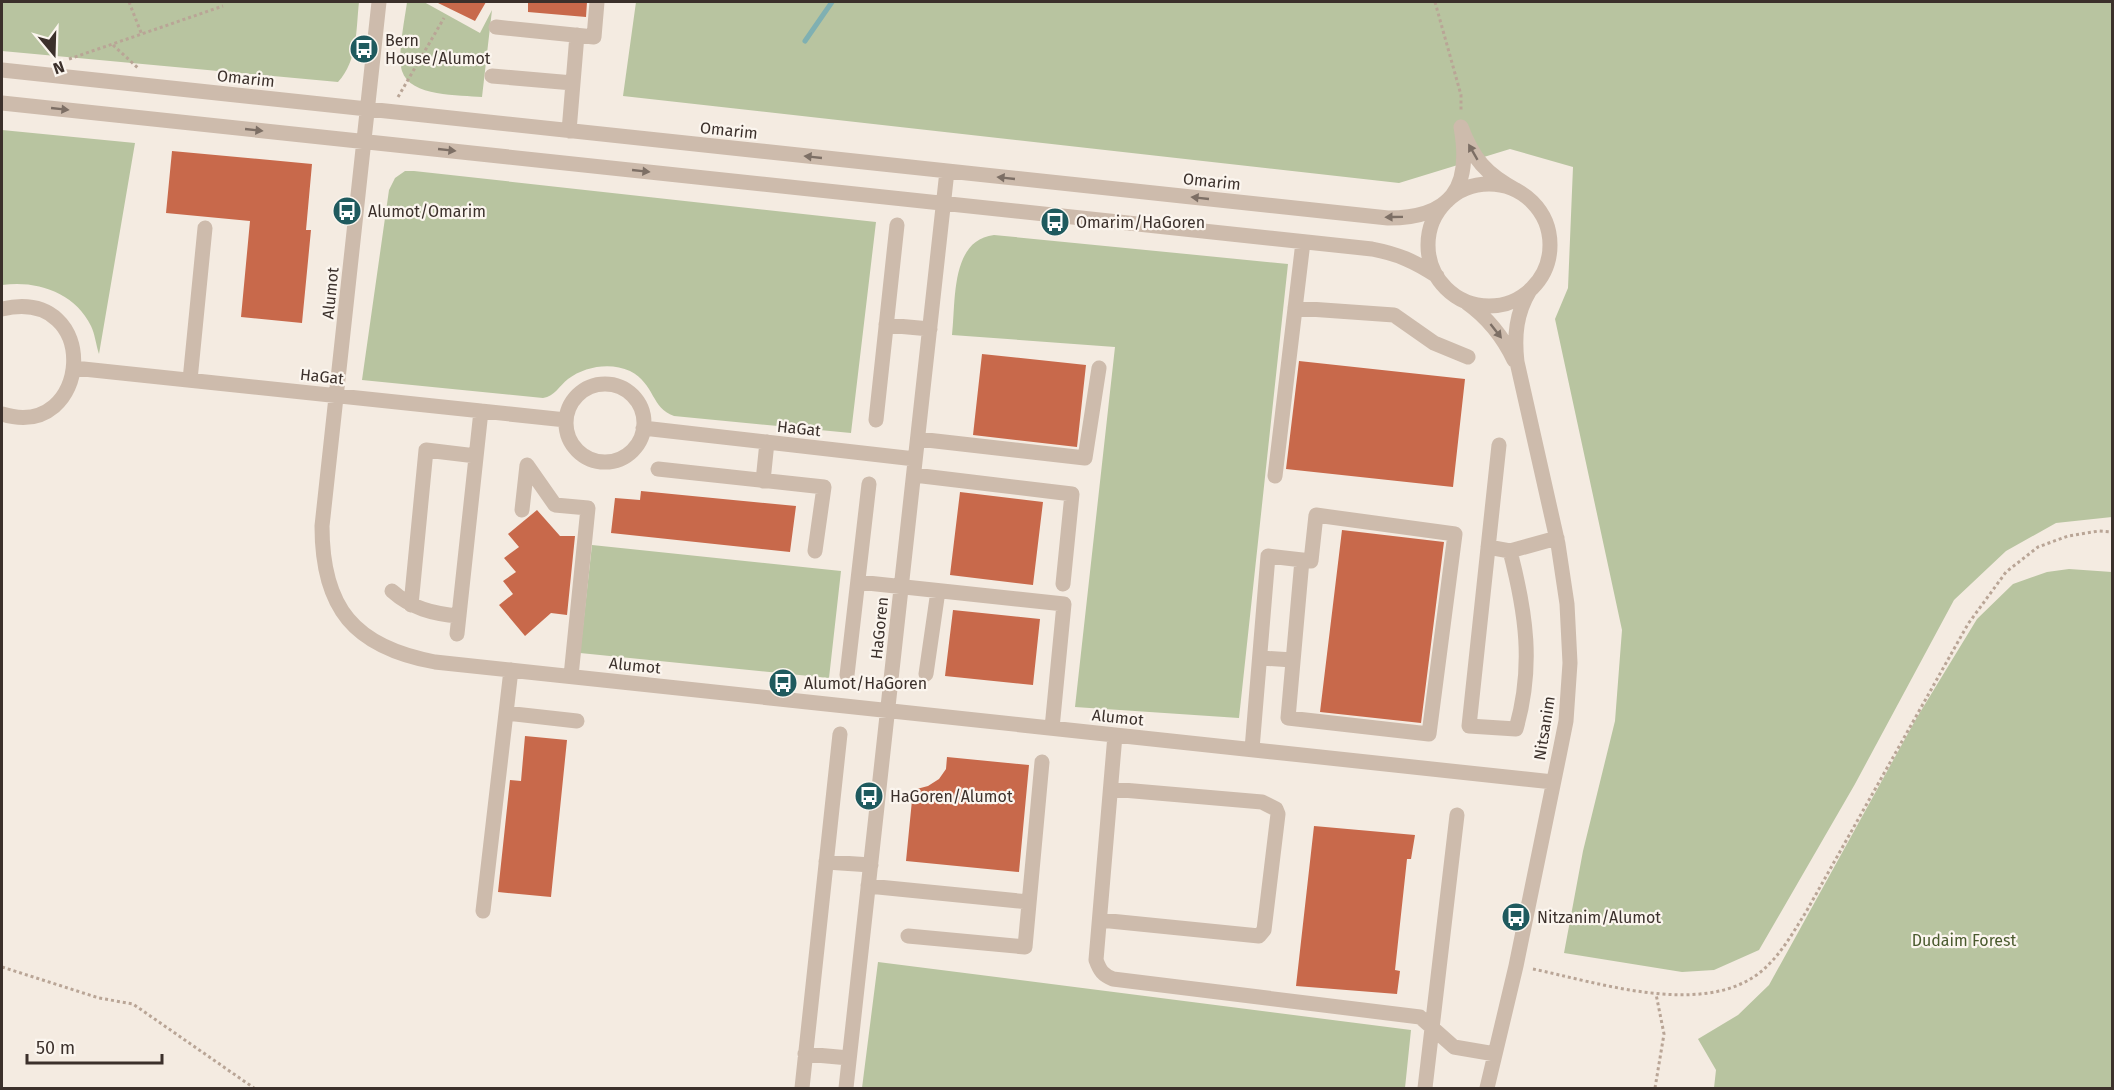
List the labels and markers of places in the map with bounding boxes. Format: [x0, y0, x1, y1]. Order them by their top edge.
place label: Bern House/Alumot [385, 31, 491, 68]
bus stop icon: Bern House/Alumot [348, 33, 380, 65]
bus stop icon: Alumot/Omarim [331, 195, 363, 227]
place label: Alumot/Omarim [368, 202, 486, 221]
bus stop icon: Omarim/HaGoren [1039, 206, 1071, 238]
place label: Omarim/HaGoren [1076, 213, 1205, 232]
bus stop icon: Alumot/HaGoren [767, 667, 799, 699]
place label: Alumot/HaGoren [804, 674, 927, 693]
bus stop icon: HaGoren/Alumot [853, 780, 885, 812]
place label: HaGoren/Alumot [890, 787, 1013, 806]
bus stop icon: Nitzanim/Alumot [1500, 901, 1532, 933]
place label: Nitzanim/Alumot [1537, 908, 1661, 927]

